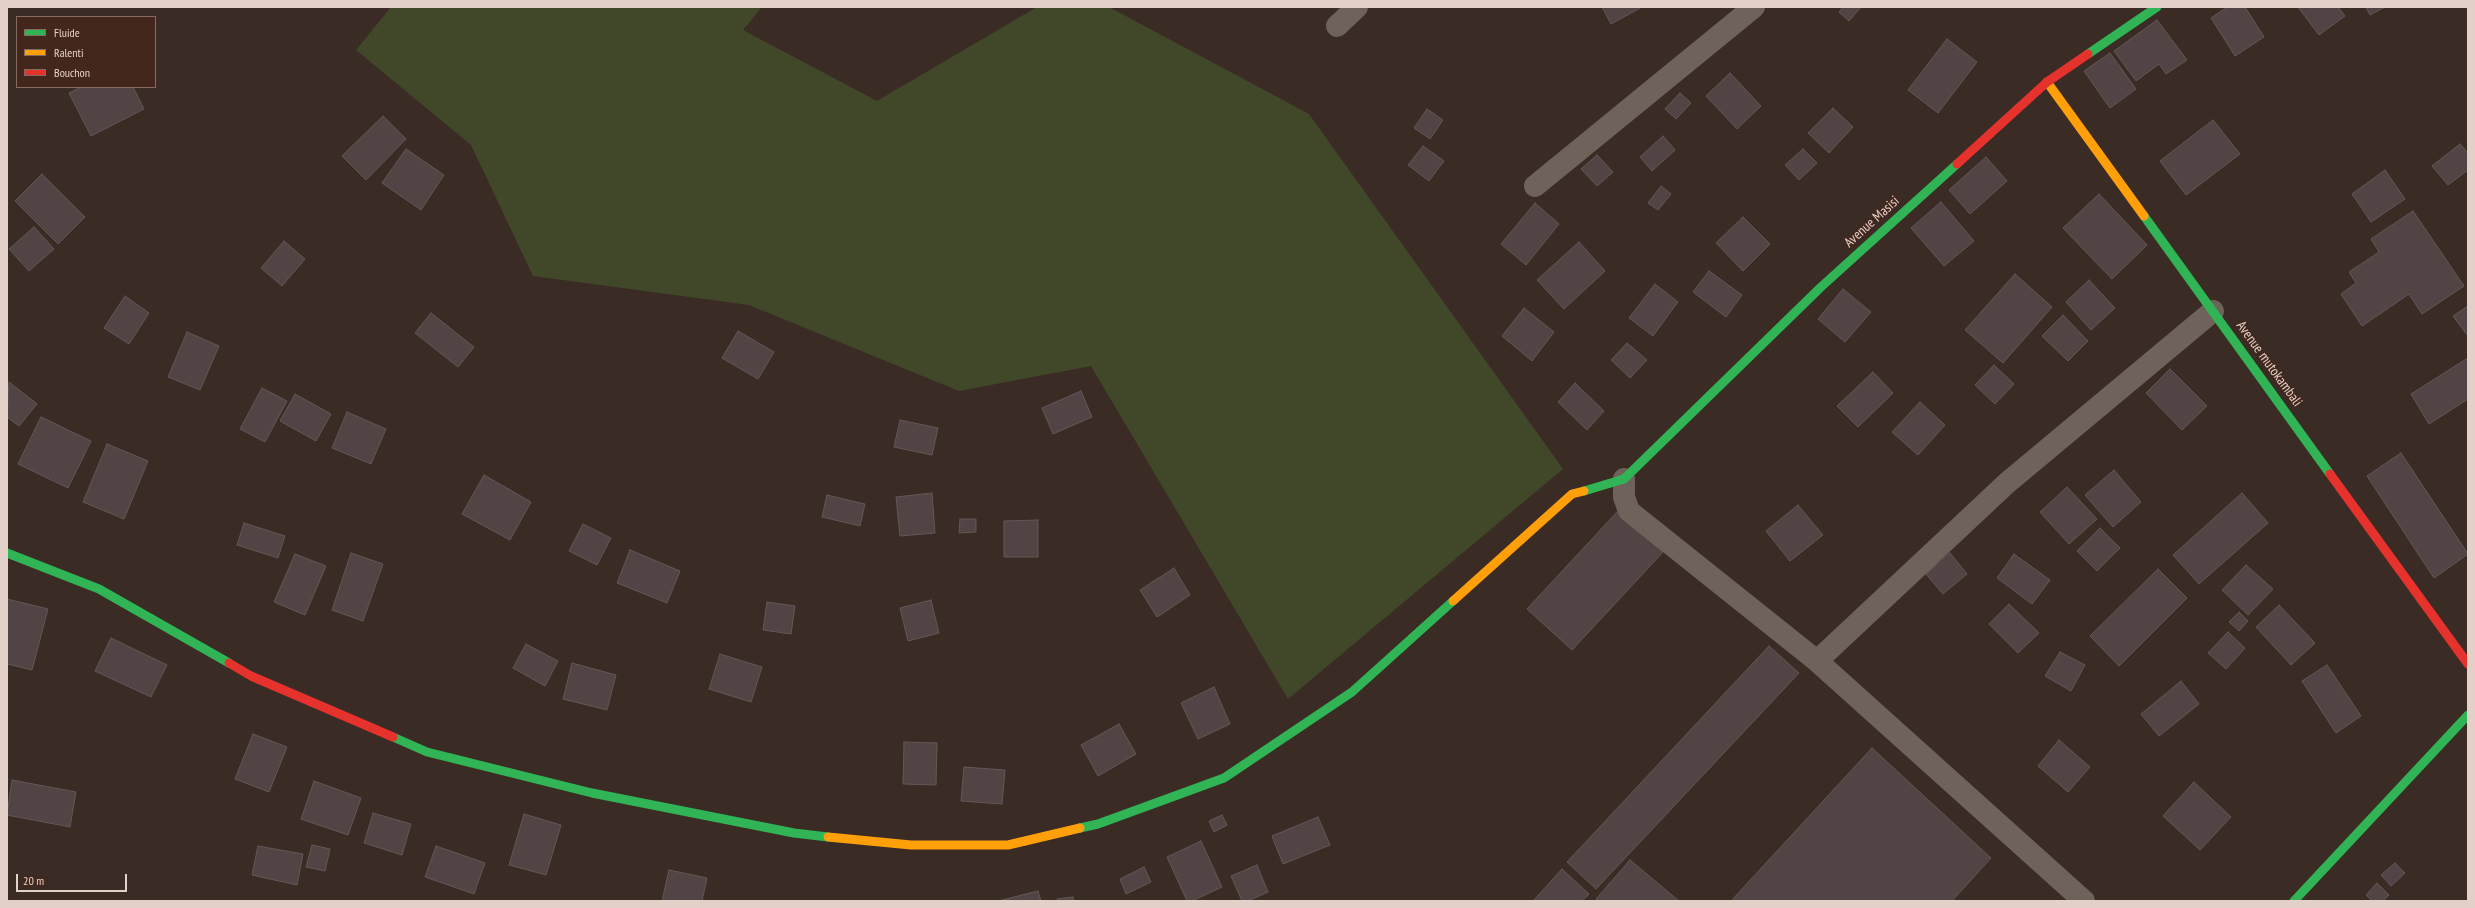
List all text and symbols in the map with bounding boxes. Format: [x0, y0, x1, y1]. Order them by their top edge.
legend [16, 16, 156, 88]
text: Fluide [54, 25, 80, 40]
text: Ralenti [54, 45, 83, 60]
text: Bouchon [54, 65, 90, 80]
street label: Avenue Masisi [1841, 193, 1903, 251]
street label: Avenue mutokambali [2232, 318, 2306, 410]
scale bar [18, 866, 129, 892]
text: 20 m [23, 873, 44, 888]

